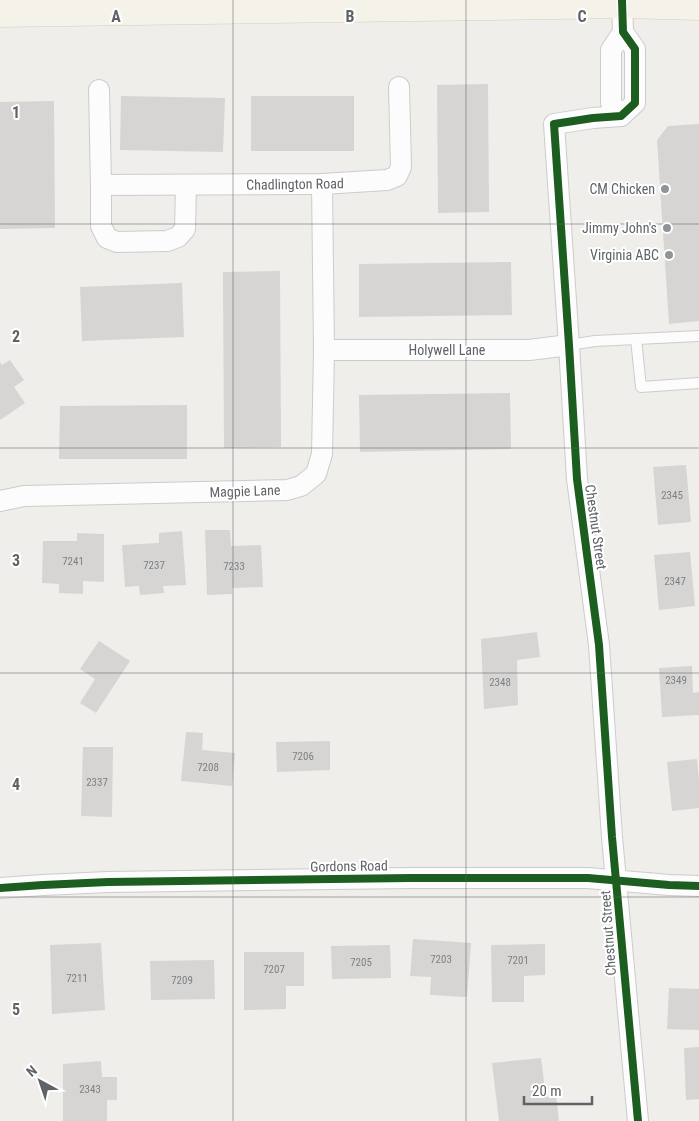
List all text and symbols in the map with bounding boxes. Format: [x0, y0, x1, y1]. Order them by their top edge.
text: A [111, 7, 121, 26]
text: B [346, 7, 355, 26]
text: C [577, 7, 587, 26]
text: 1 [12, 103, 20, 122]
street label: Chadlington Road [246, 175, 344, 193]
place label: CM Chicken [589, 181, 655, 197]
marker: CM Chicken [659, 183, 671, 195]
place label: Jimmy John's [582, 220, 657, 236]
marker: Jimmy John's [661, 222, 673, 234]
place label: Virginia ABC [590, 247, 659, 263]
marker: Virginia ABC [663, 249, 675, 261]
text: 2 [12, 327, 20, 346]
street label: Holywell Lane [409, 342, 486, 358]
street label: Magpie Lane [209, 482, 281, 500]
street label: Chestnut Street [582, 484, 610, 570]
house number: 2345 [661, 489, 683, 502]
text: 3 [12, 551, 20, 570]
house number: 7241 [62, 555, 84, 568]
house number: 7237 [143, 559, 165, 572]
house number: 7233 [223, 560, 245, 573]
house number: 2347 [664, 575, 686, 588]
house number: 2349 [665, 674, 687, 687]
house number: 2348 [489, 676, 511, 689]
house number: 7206 [292, 750, 314, 763]
house number: 7208 [197, 761, 219, 774]
text: 4 [12, 775, 20, 794]
house number: 2337 [86, 776, 108, 789]
street label: Gordons Road [310, 857, 388, 875]
street label: Chestnut Street [597, 890, 619, 976]
house number: 7203 [430, 953, 452, 966]
house number: 7201 [507, 954, 529, 967]
house number: 7205 [350, 956, 372, 969]
house number: 7207 [263, 963, 285, 976]
house number: 7211 [66, 972, 88, 985]
house number: 7209 [171, 974, 193, 987]
text: 5 [12, 1000, 20, 1019]
north arrow [15, 1056, 65, 1106]
text: N [23, 1062, 40, 1080]
scale bar [524, 1074, 592, 1106]
text: 20 m [532, 1082, 562, 1100]
house number: 2343 [79, 1083, 101, 1096]

